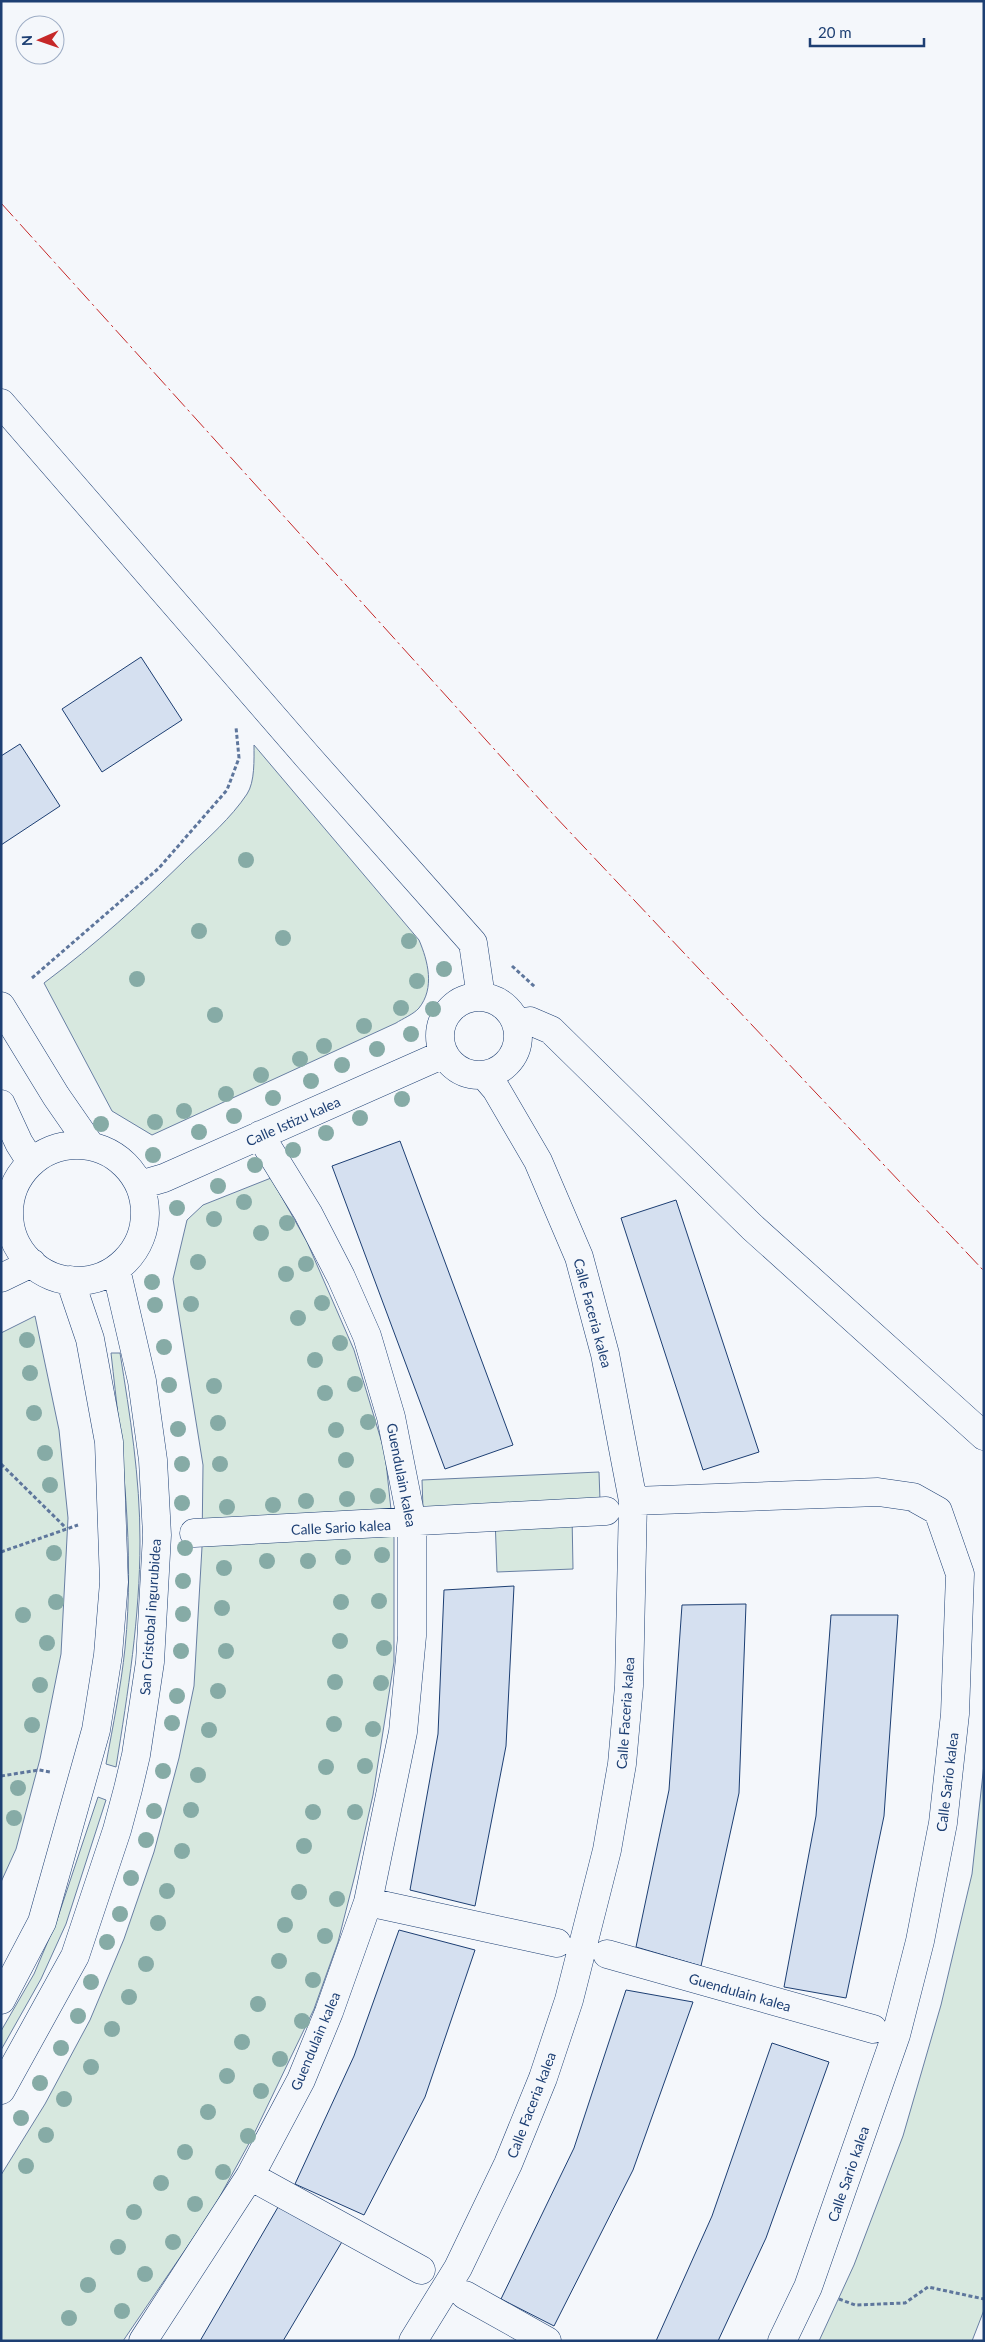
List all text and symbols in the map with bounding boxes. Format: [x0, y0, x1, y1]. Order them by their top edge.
north arrow [15, 15, 65, 65]
scale bar [810, 15, 924, 47]
text: 20 m [818, 23, 852, 41]
text: N [18, 35, 35, 46]
street label: Calle Istizu kalea [243, 1093, 343, 1149]
street label: Calle Faceria kalea [570, 1256, 616, 1370]
street label: Guendulain kalea [384, 1422, 420, 1528]
street label: Calle Sario kalea [291, 1516, 391, 1538]
street label: San Cristobal ingurubidea [136, 1538, 164, 1696]
street label: Calle Faceria kalea [613, 1656, 637, 1770]
street label: Calle Sario kalea [932, 1731, 962, 1833]
street label: Guendulain kalea [687, 1969, 793, 2015]
street label: Guendulain kalea [287, 1989, 343, 2093]
street label: Calle Faceria kalea [503, 2049, 559, 2161]
street label: Calle Sario kalea [824, 2124, 872, 2224]

